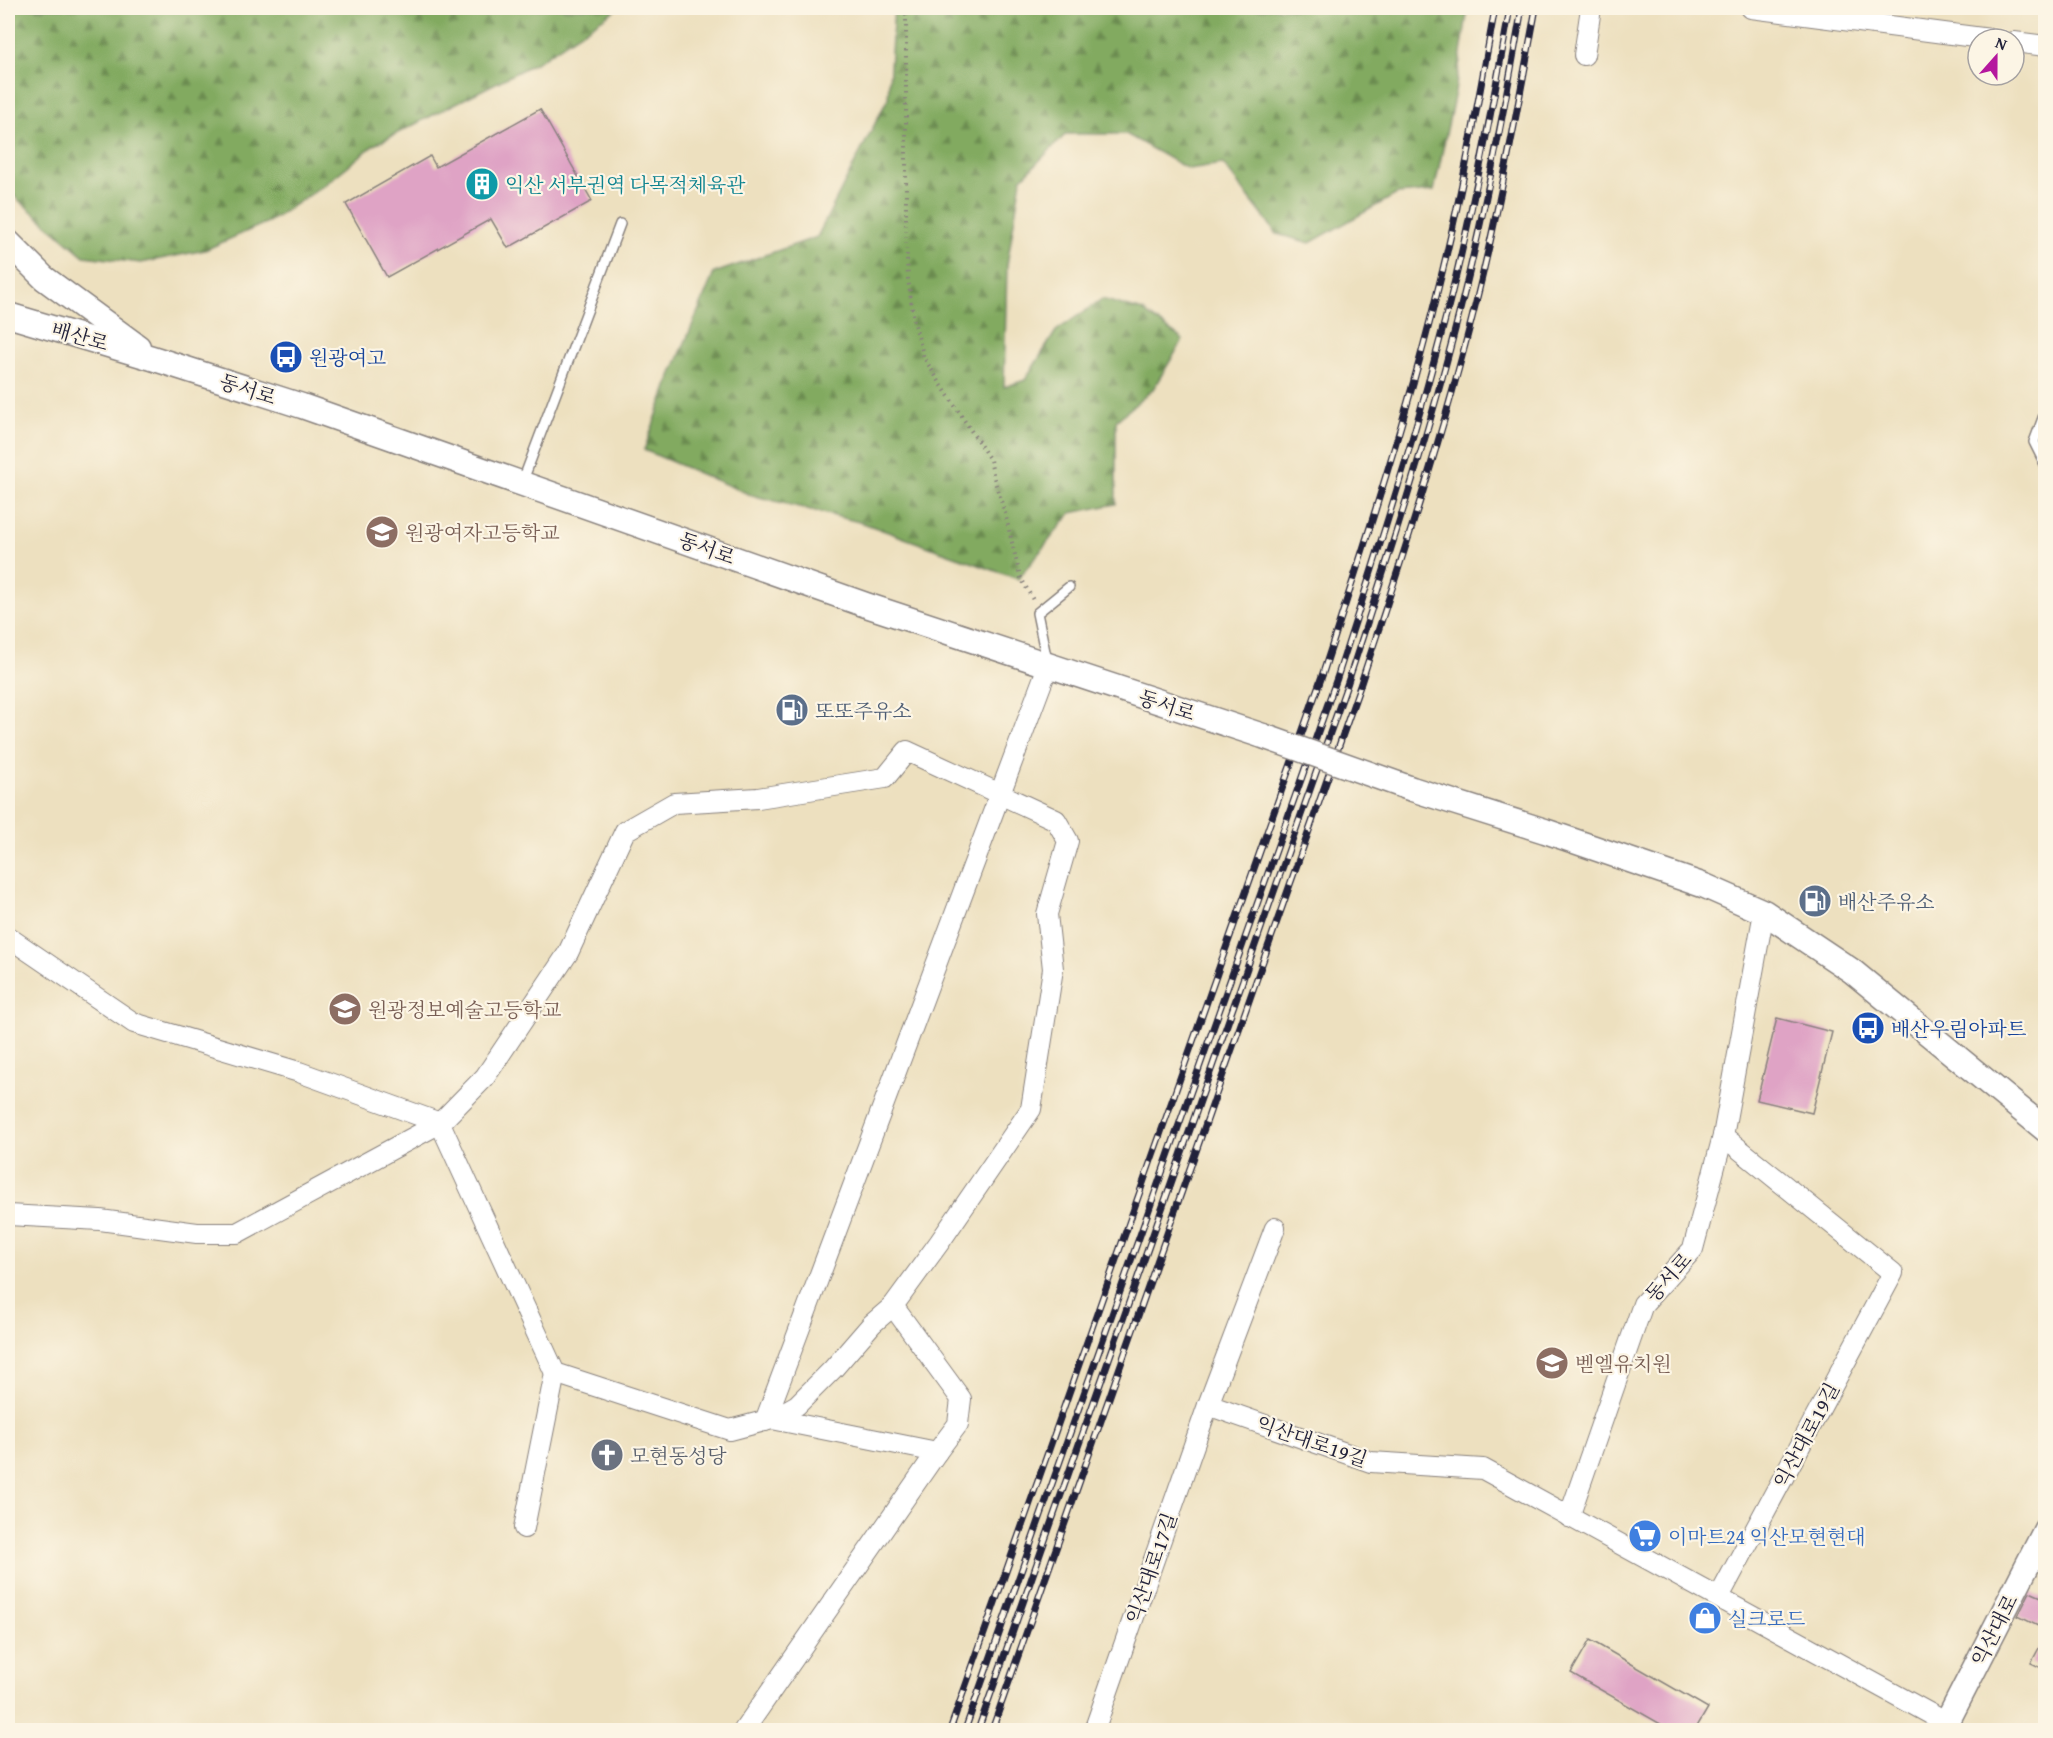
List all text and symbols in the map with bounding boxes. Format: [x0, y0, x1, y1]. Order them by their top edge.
north arrow [1966, 27, 2026, 87]
text: N [1992, 30, 2011, 56]
building icon: 익산 서부권역 다목적체육관 [464, 166, 500, 202]
place label: 익산 서부권역 다목적체육관 [505, 170, 746, 199]
street label: 배산로 [48, 314, 112, 358]
bus stop icon: 원광여고 [268, 339, 304, 375]
place label: 원광여고 [309, 343, 386, 372]
street label: 동서로 [216, 366, 280, 412]
school or university icon: 원광여자고등학교 [364, 514, 400, 550]
place label: 원광여자고등학교 [405, 518, 560, 547]
street label: 동서로 [675, 524, 739, 572]
street label: 동서로 [1135, 682, 1199, 728]
fuel station icon: 또또주유소 [774, 692, 810, 728]
place label: 또또주유소 [815, 696, 912, 725]
fuel station icon: 배산주유소 [1797, 883, 1833, 919]
place label: 배산주유소 [1838, 887, 1935, 916]
school or university icon: 원광정보예술고등학교 [327, 991, 363, 1027]
place label: 원광정보예술고등학교 [368, 995, 562, 1024]
bus stop icon: 배산우림아파트 [1850, 1010, 1886, 1046]
place label: 배산우림아파트 [1891, 1014, 2026, 1043]
street label: 동서로 [1638, 1246, 1698, 1308]
school or university icon: 벧엘유치원 [1534, 1345, 1570, 1381]
place label: 벧엘유치원 [1575, 1349, 1672, 1378]
street label: 익산대로19길 [1766, 1377, 1846, 1493]
street label: 익산대로19길 [1253, 1408, 1371, 1474]
church icon: 모현동성당 [589, 1437, 625, 1473]
place label: 모현동성당 [630, 1441, 727, 1470]
street label: 익산대로17길 [1118, 1509, 1184, 1627]
supermarket icon: 이마트24 익산모현현대 [1627, 1518, 1663, 1554]
place label: 이마트24 익산모현현대 [1668, 1522, 1866, 1551]
street label: 익산대로 [1964, 1589, 2024, 1671]
shop icon: 실크로드 [1687, 1600, 1723, 1636]
place label: 실크로드 [1728, 1604, 1805, 1633]

